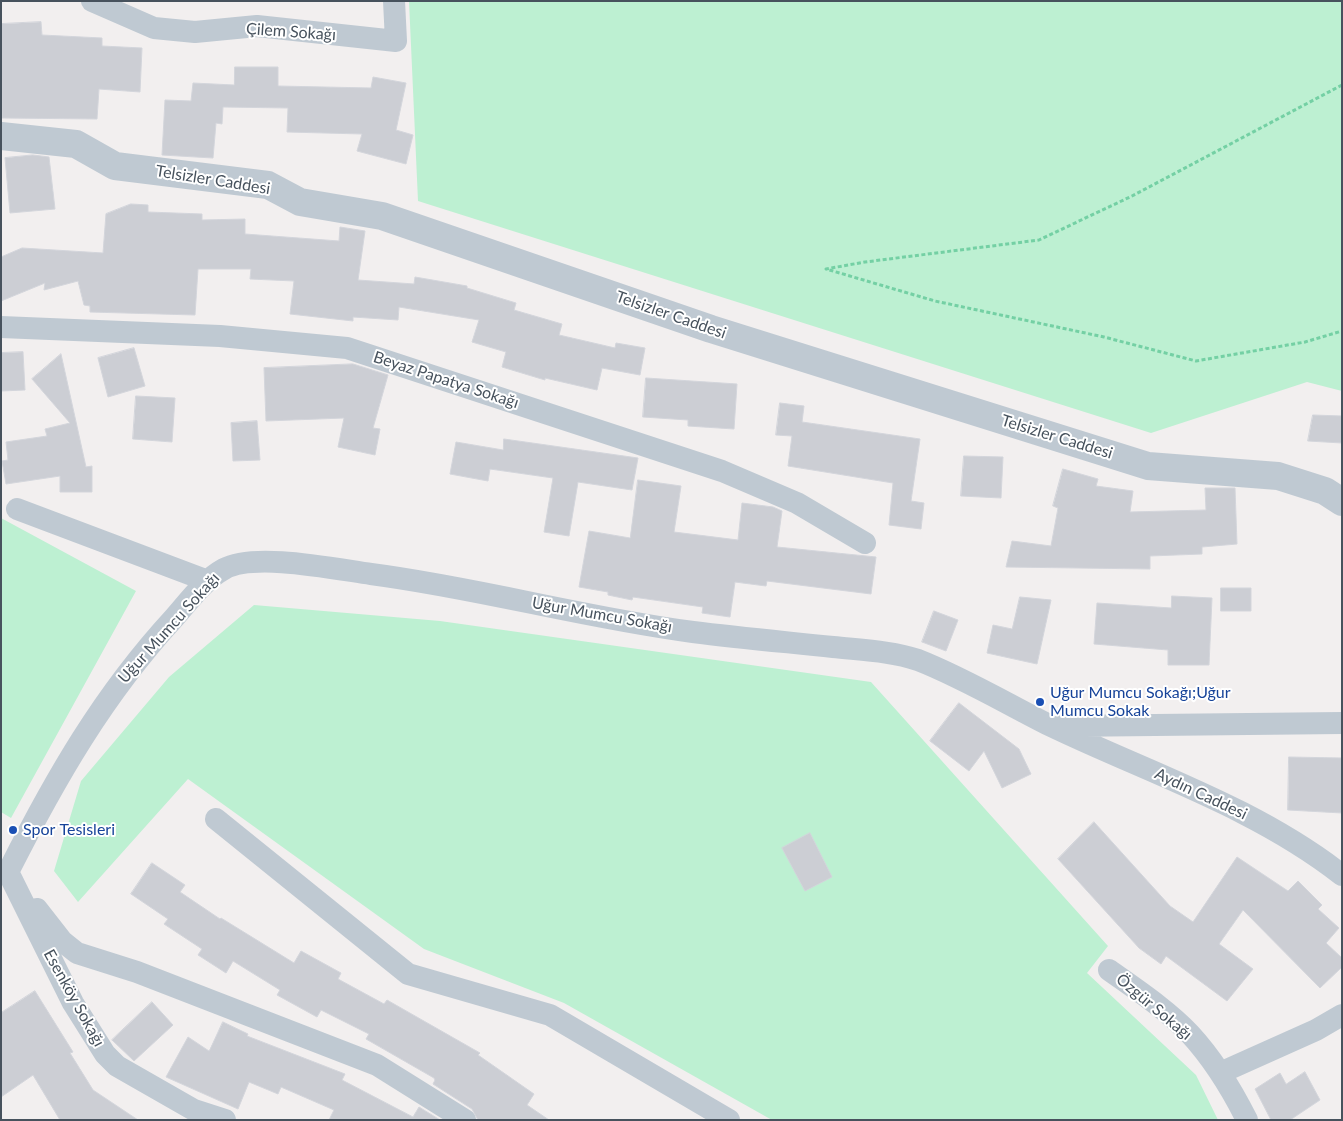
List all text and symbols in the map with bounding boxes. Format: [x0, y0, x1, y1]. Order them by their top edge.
street label: Çilem Sokağı [245, 19, 337, 45]
street label: Telsizler Caddesi [154, 161, 272, 199]
street label: Telsizler Caddesi [613, 287, 729, 343]
street label: Beyaz Papatya Sokağı [371, 347, 521, 413]
street label: Telsizler Caddesi [999, 411, 1115, 463]
street label: Uğur Mumcu Sokağı [114, 569, 224, 687]
street label: Uğur Mumcu Sokağı [530, 593, 674, 637]
place label: Uğur Mumcu Sokağı;Uğur Mumcu Sokak [1050, 683, 1231, 721]
marker: Uğur Mumcu Sokağı;Uğur Mumcu Sokak [1034, 696, 1046, 708]
street label: Aydın Caddesi [1152, 764, 1250, 824]
place label: Spor Tesisleri [23, 820, 115, 840]
marker: Spor Tesisleri [7, 824, 19, 836]
street label: Esenköy Sokağı [39, 946, 109, 1050]
street label: Özgür Sokağı [1112, 970, 1196, 1044]

